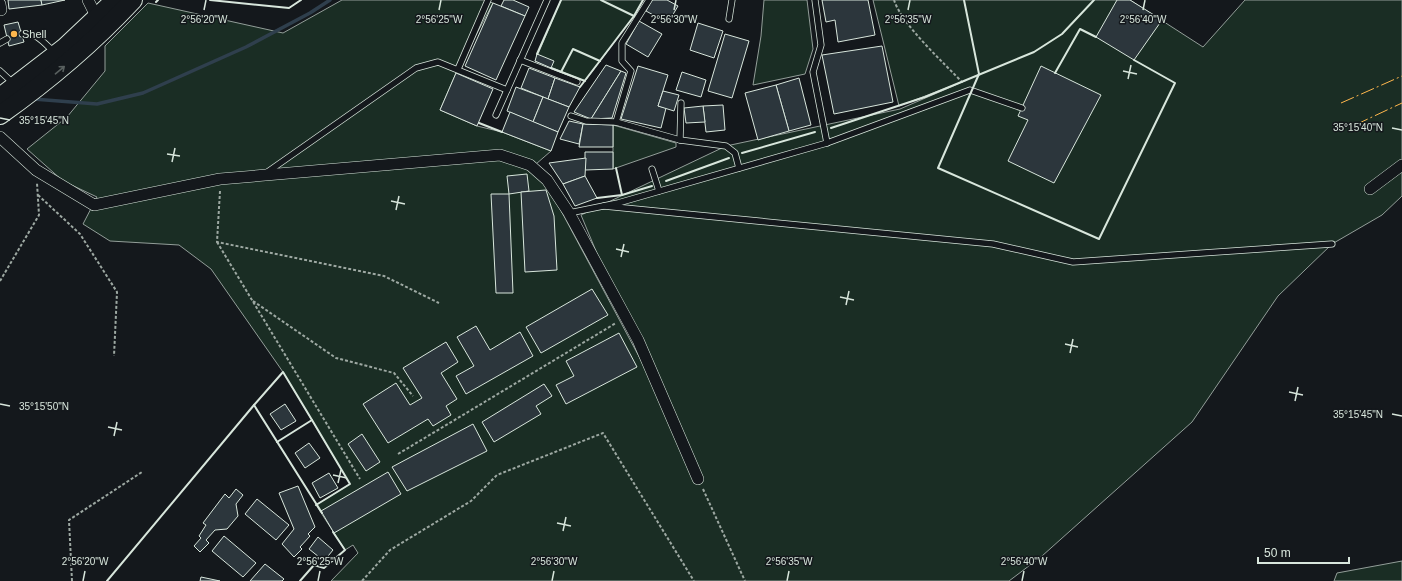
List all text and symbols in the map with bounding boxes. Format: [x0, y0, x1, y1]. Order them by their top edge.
text: 2°56'20"W [181, 14, 228, 25]
text: 2°56'25"W [416, 14, 463, 25]
text: 2°56'30"W [651, 14, 698, 25]
text: 2°56'35"W [885, 14, 932, 25]
text: 2°56'40"W [1120, 14, 1167, 25]
place label: Shell [22, 28, 46, 40]
marker: Shell [9, 29, 19, 39]
one-way arrow [54, 65, 65, 74]
text: 35°15'45"N [19, 115, 69, 126]
text: 35°15'40"N [1333, 122, 1383, 133]
text: 35°15'50"N [19, 401, 69, 412]
text: 35°15'45"N [1333, 409, 1383, 420]
scale bar [1258, 539, 1349, 565]
text: 50 m [1264, 546, 1291, 560]
text: 2°56'20"W [62, 556, 109, 567]
text: 2°56'25"W [297, 556, 344, 567]
text: 2°56'30"W [531, 556, 578, 567]
text: 2°56'35"W [766, 556, 813, 567]
text: 2°56'40"W [1001, 556, 1048, 567]

